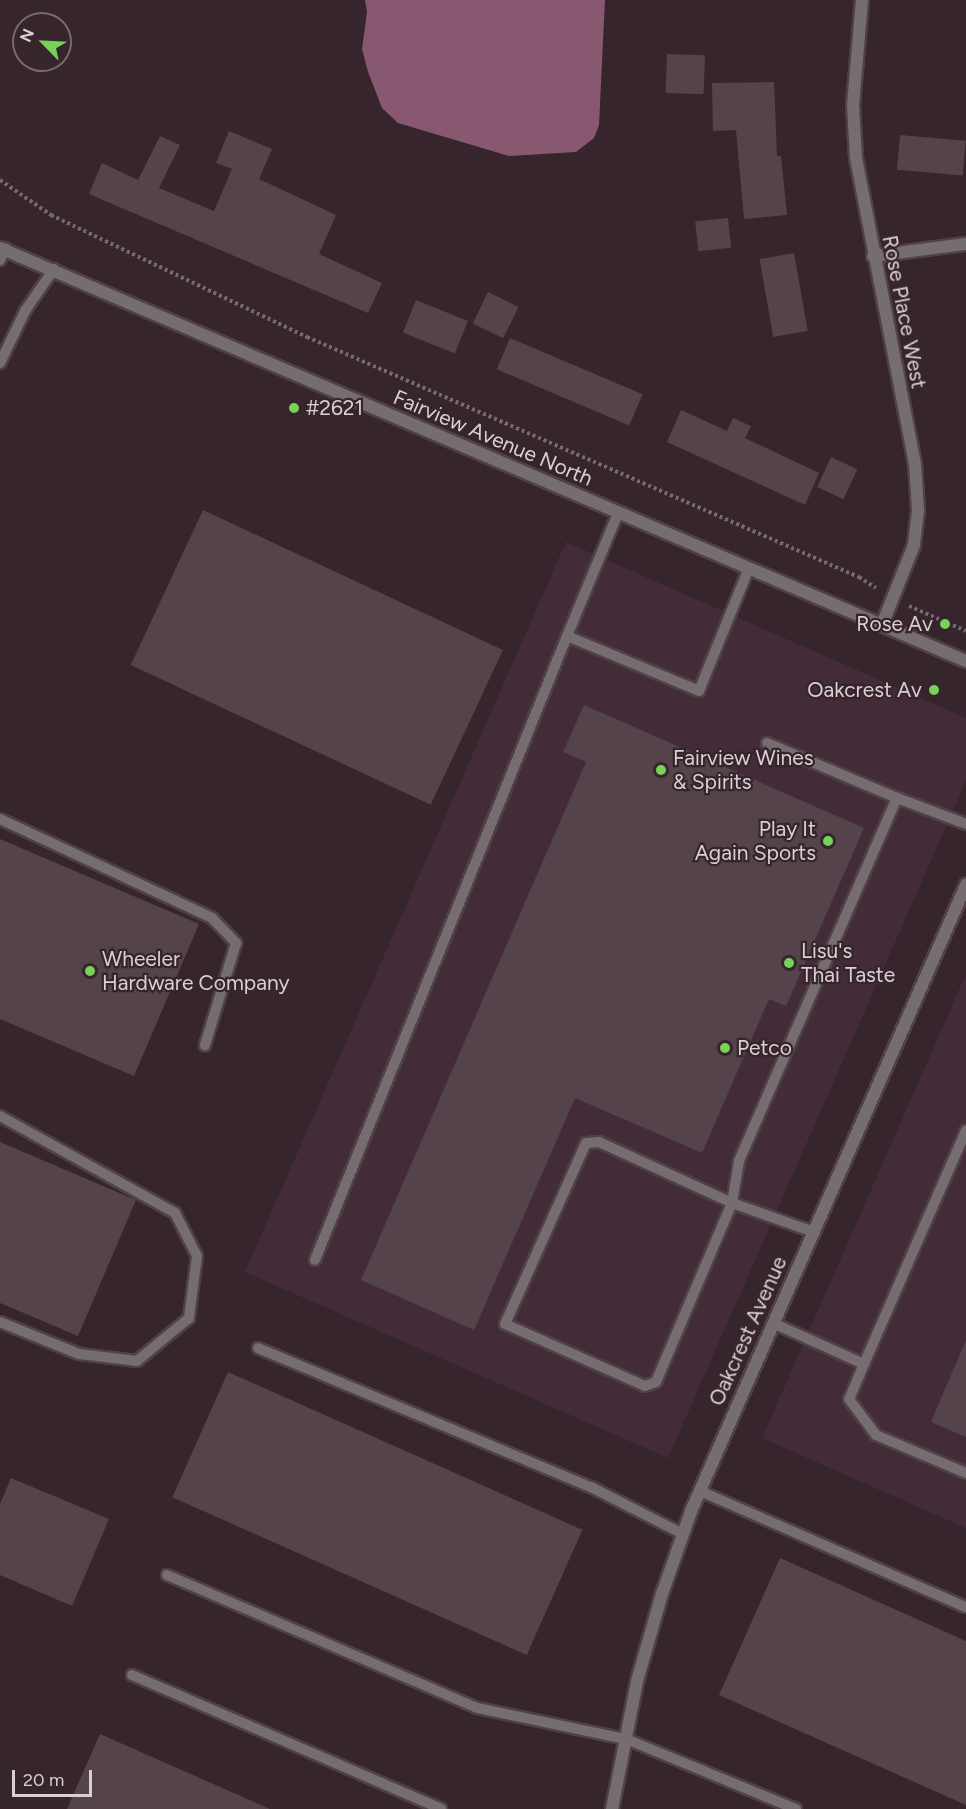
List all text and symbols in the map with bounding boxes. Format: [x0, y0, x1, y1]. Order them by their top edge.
north arrow [12, 12, 72, 72]
text: N [16, 26, 38, 45]
street label: Rose Place West [877, 233, 931, 391]
street label: Fairview Avenue North [390, 385, 596, 491]
place label: #2621 [306, 395, 363, 421]
marker: #2621 [287, 401, 301, 415]
place label: Rose Av [856, 611, 933, 637]
marker: Rose Av [938, 617, 952, 631]
place label: Oakcrest Av [807, 677, 922, 703]
marker: Oakcrest Av [927, 683, 941, 697]
place label: Fairview Wines & Spirits [673, 745, 814, 795]
marker: Fairview Wines & Spirits [654, 763, 668, 777]
place label: Play It Again Sports [695, 816, 816, 866]
marker: Play It Again Sports [821, 834, 835, 848]
place label: Lisu's Thai Taste [801, 938, 895, 988]
place label: Wheeler Hardware Company [102, 946, 289, 996]
marker: Lisu's Thai Taste [782, 956, 796, 970]
marker: Wheeler Hardware Company [83, 964, 97, 978]
place label: Petco [737, 1035, 792, 1061]
marker: Petco [718, 1041, 732, 1055]
street label: Oakcrest Avenue [704, 1252, 792, 1410]
scale bar [15, 1758, 94, 1796]
text: 20 m [23, 1769, 64, 1791]

